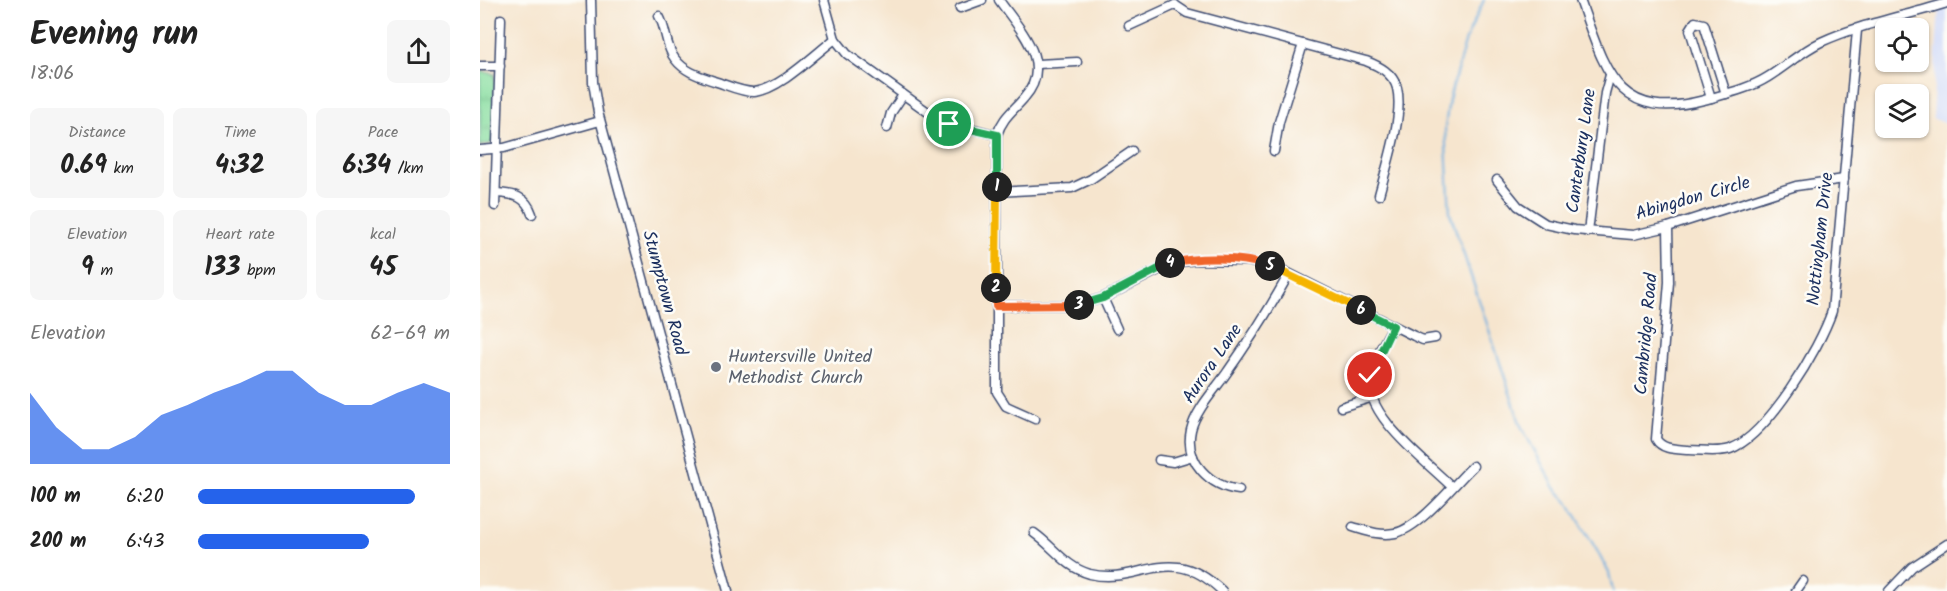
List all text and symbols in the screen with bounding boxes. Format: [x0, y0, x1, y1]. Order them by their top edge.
text: Evening run [30, 9, 198, 62]
map controls [1875, 18, 1929, 138]
button: locate [1875, 18, 1929, 72]
button: share [387, 20, 450, 83]
text: 18:06 [30, 58, 74, 90]
button: layers [1875, 84, 1929, 138]
street label: Canterbury Lane [1559, 87, 1605, 215]
pin [923, 98, 974, 149]
icon: arrive [932, 107, 965, 140]
text: Distance [68, 120, 126, 145]
text: Time [224, 120, 256, 145]
text: Pace [368, 120, 398, 145]
text: 0.69 [60, 145, 107, 187]
text: 4:32 [215, 145, 265, 187]
text: 6:34 [342, 145, 391, 187]
text: km [107, 156, 134, 181]
text: /km [391, 156, 424, 181]
street label: Abingdon Circle [1632, 169, 1754, 229]
street label: Nottingham Drive [1800, 171, 1842, 307]
pin: 1 [982, 172, 1012, 202]
text: 1 [995, 174, 999, 199]
text: Elevation [67, 222, 127, 247]
text: Heart rate [205, 222, 275, 247]
text: kcal [370, 222, 396, 247]
street label: Stumptown Road [633, 227, 695, 360]
text: 9 [81, 247, 94, 289]
text: 133 [204, 247, 241, 289]
text: 45 [369, 247, 397, 289]
pin: 4 [1155, 248, 1185, 278]
text: 4 [1166, 250, 1174, 275]
pin: 5 [1255, 251, 1285, 281]
text: 5 [1266, 253, 1274, 278]
text: m [94, 258, 113, 283]
text: bpm [241, 258, 276, 283]
street label: Cambridge Road [1627, 271, 1667, 396]
pin: 2 [981, 273, 1011, 303]
text: 2 [991, 275, 1001, 300]
pin: 3 [1064, 290, 1094, 320]
text: 3 [1075, 292, 1083, 317]
pin: 6 [1346, 295, 1376, 325]
text: 6 [1357, 297, 1365, 322]
text: Elevation [30, 318, 106, 350]
text: 62–69 m [370, 318, 450, 350]
street label: Aurora Lane [1175, 318, 1251, 410]
place label: Huntersville United Methodist Church [728, 343, 873, 393]
pin [1344, 349, 1395, 400]
icon: check [1353, 358, 1386, 391]
marker: Huntersville United Methodist Church [709, 360, 723, 374]
text: 100 m [30, 481, 81, 513]
text: 6:20 [126, 481, 164, 513]
text: 200 m [30, 526, 86, 558]
text: 6:43 [126, 526, 164, 558]

